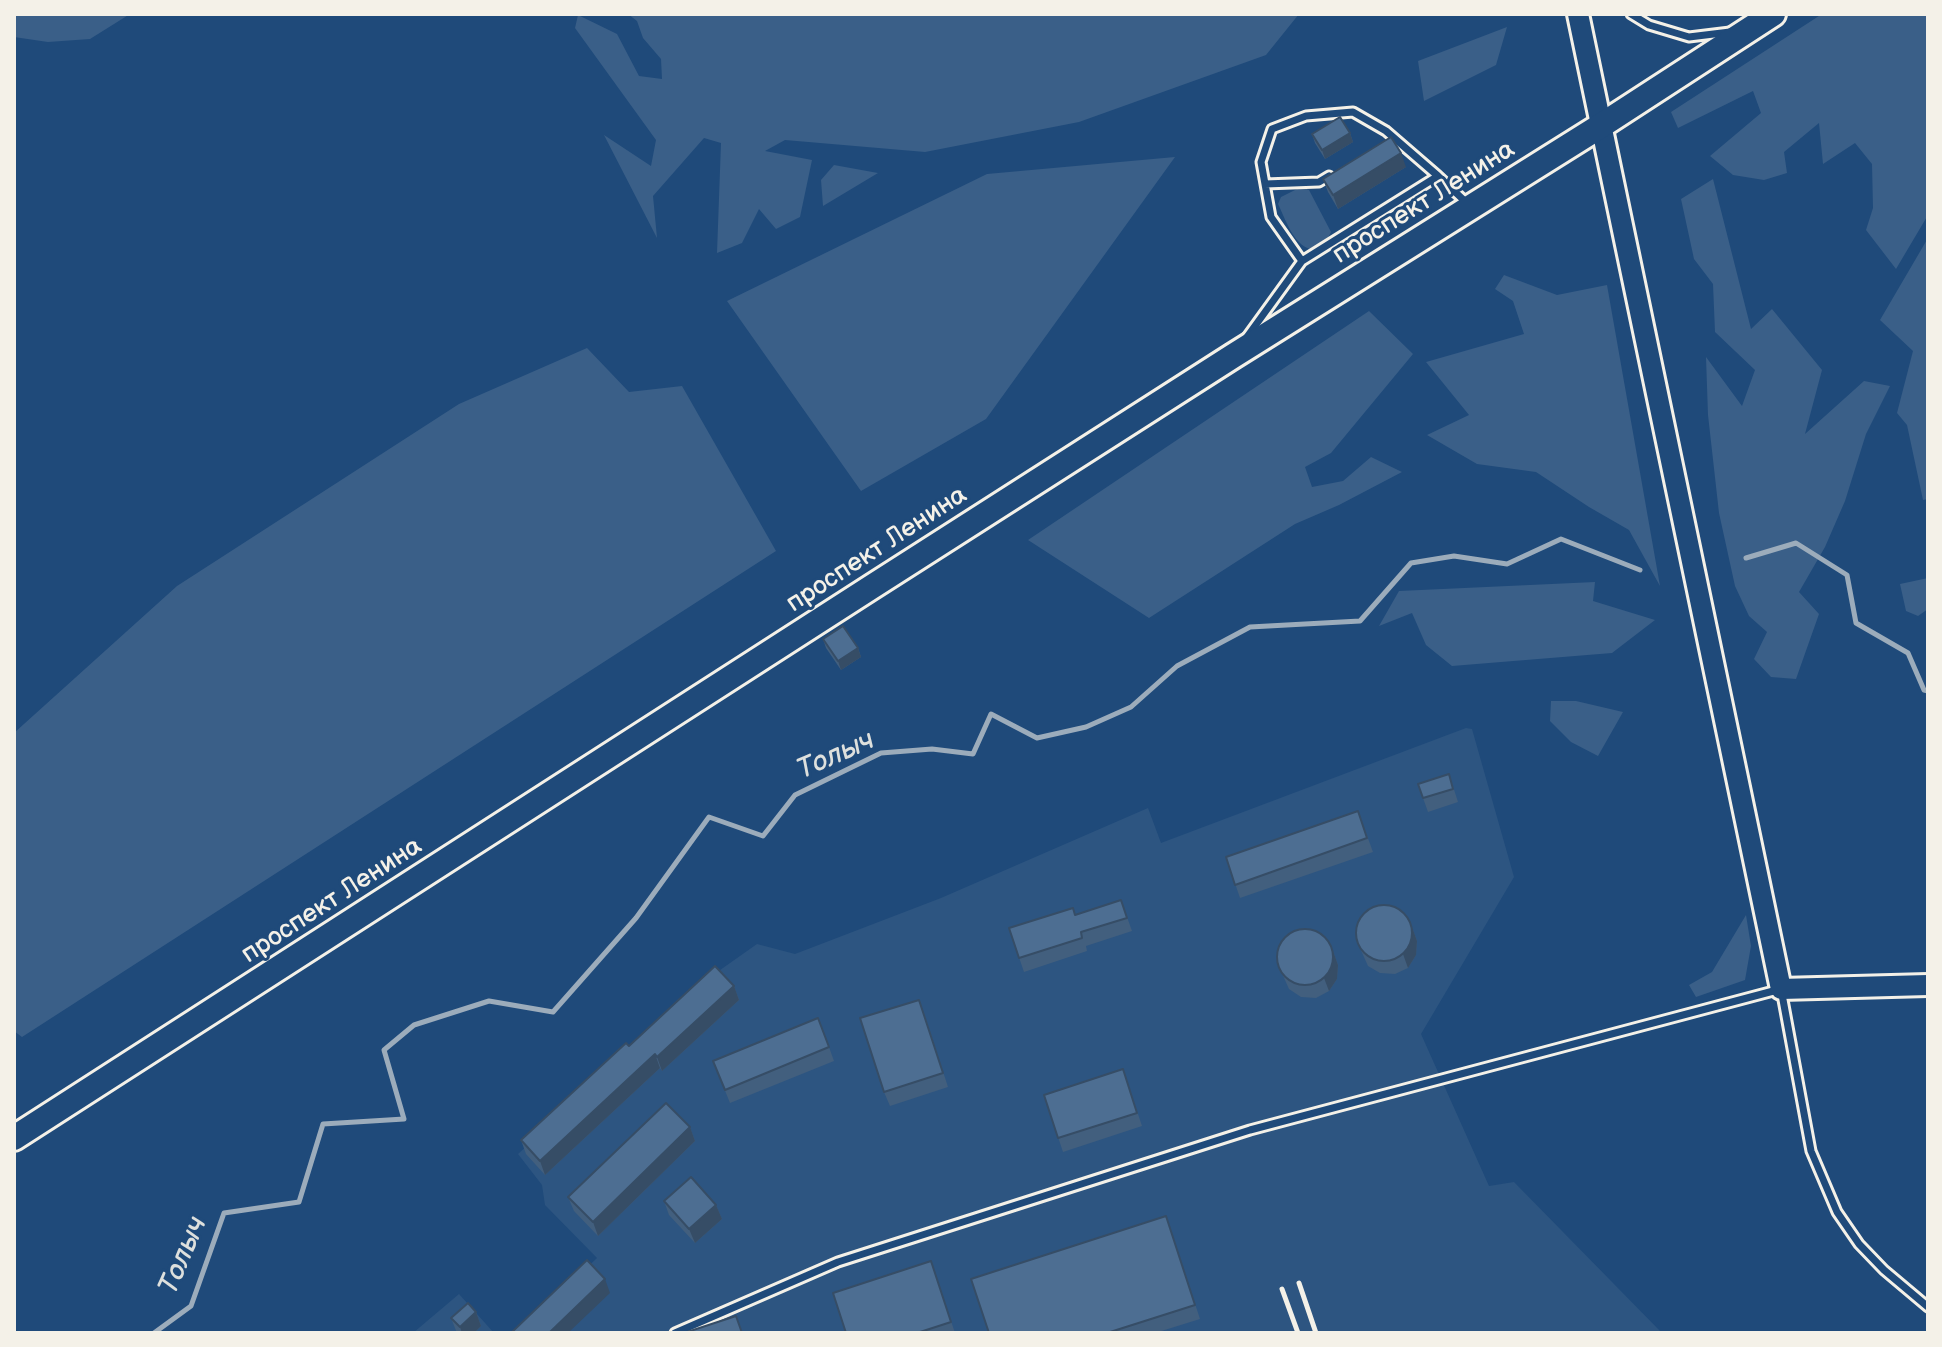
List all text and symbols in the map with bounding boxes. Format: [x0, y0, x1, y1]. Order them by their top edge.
street label: проспект Ленина [1327, 134, 1521, 272]
street label: проспект Ленина [781, 480, 973, 620]
water label: Толыч [792, 724, 880, 788]
street label: проспект Ленина [236, 831, 428, 971]
water label: Толыч [153, 1212, 215, 1300]

